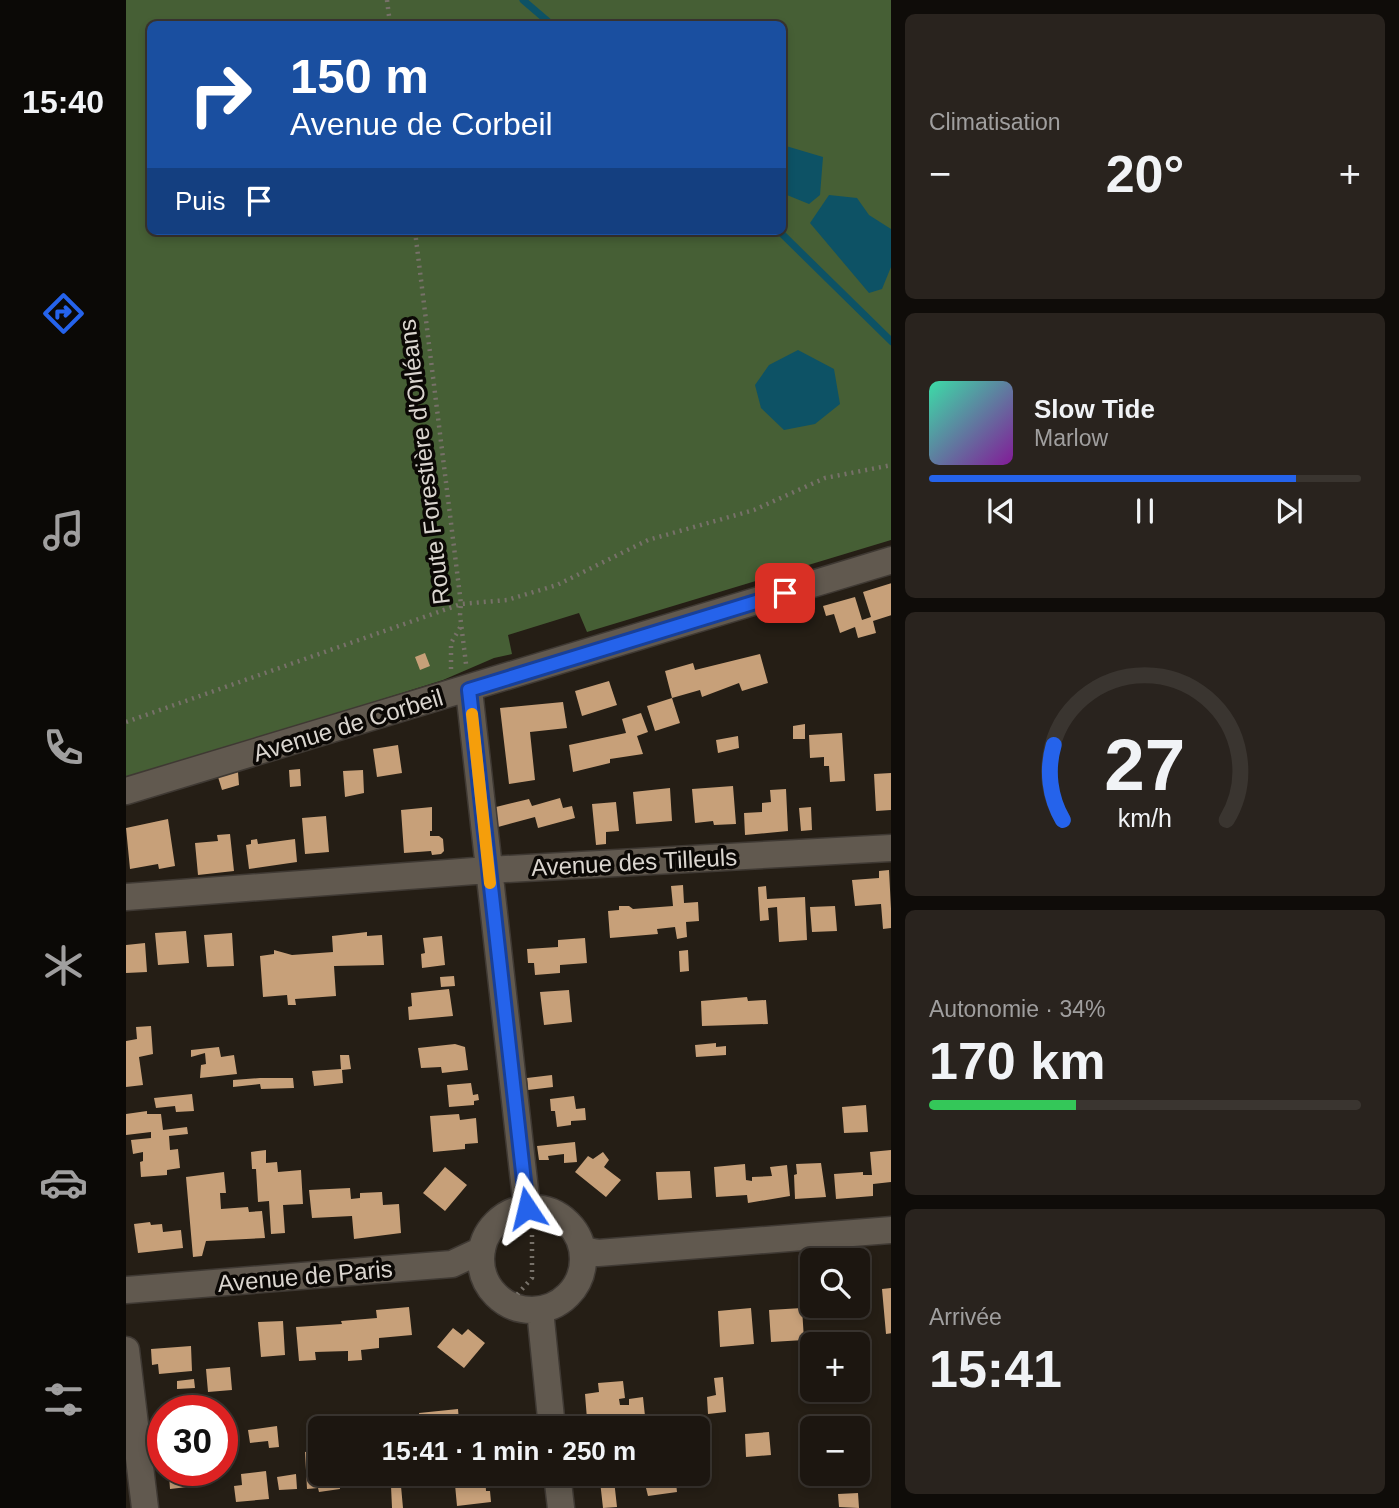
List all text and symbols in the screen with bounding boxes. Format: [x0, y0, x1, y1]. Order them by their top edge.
icon: right [175, 49, 266, 140]
text: 150 m [290, 49, 429, 103]
text: 15:40 [22, 84, 104, 120]
text: Avenue de Corbeil [290, 106, 553, 142]
text: Climatisation [929, 109, 1061, 135]
text: 20° [1106, 145, 1184, 203]
text: − [929, 153, 951, 195]
text: + [1339, 153, 1361, 195]
icon: arrive [240, 182, 278, 220]
text: Puis [175, 186, 226, 216]
icon: directions [39, 289, 88, 338]
street label: Route Forestière d'Orléans [393, 318, 455, 606]
text: Slow Tide [1034, 394, 1155, 424]
text: Marlow [1034, 425, 1108, 451]
icon: previous [982, 492, 1020, 530]
icon: pause [1126, 492, 1164, 530]
icon: next [1270, 492, 1308, 530]
icon: music [39, 506, 88, 555]
pin [755, 563, 815, 623]
icon: arrive [766, 574, 804, 612]
street label: Avenue de Corbeil [250, 683, 446, 767]
icon: phone [39, 723, 88, 772]
text: 27 [1105, 724, 1185, 805]
text: km/h [1118, 804, 1172, 832]
street label: Avenue des Tilleuls [530, 843, 738, 881]
icon: climate [39, 941, 88, 990]
text: Autonomie · 34% [929, 996, 1105, 1022]
text: 170 km [929, 1032, 1105, 1090]
icon: car [39, 1158, 88, 1207]
position arrow [490, 1171, 564, 1245]
map controls [800, 1248, 870, 1486]
button: search [800, 1248, 870, 1318]
street label: Avenue de Paris [216, 1255, 394, 1297]
text: Arrivée [929, 1304, 1002, 1330]
button: + [800, 1332, 870, 1402]
text: 15:41 [929, 1340, 1062, 1398]
icon: filters [39, 1375, 88, 1424]
speed limit sign: 30 [147, 1395, 238, 1486]
button: − [800, 1416, 870, 1486]
text: 15:41 · 1 min · 250 m [382, 1436, 636, 1466]

